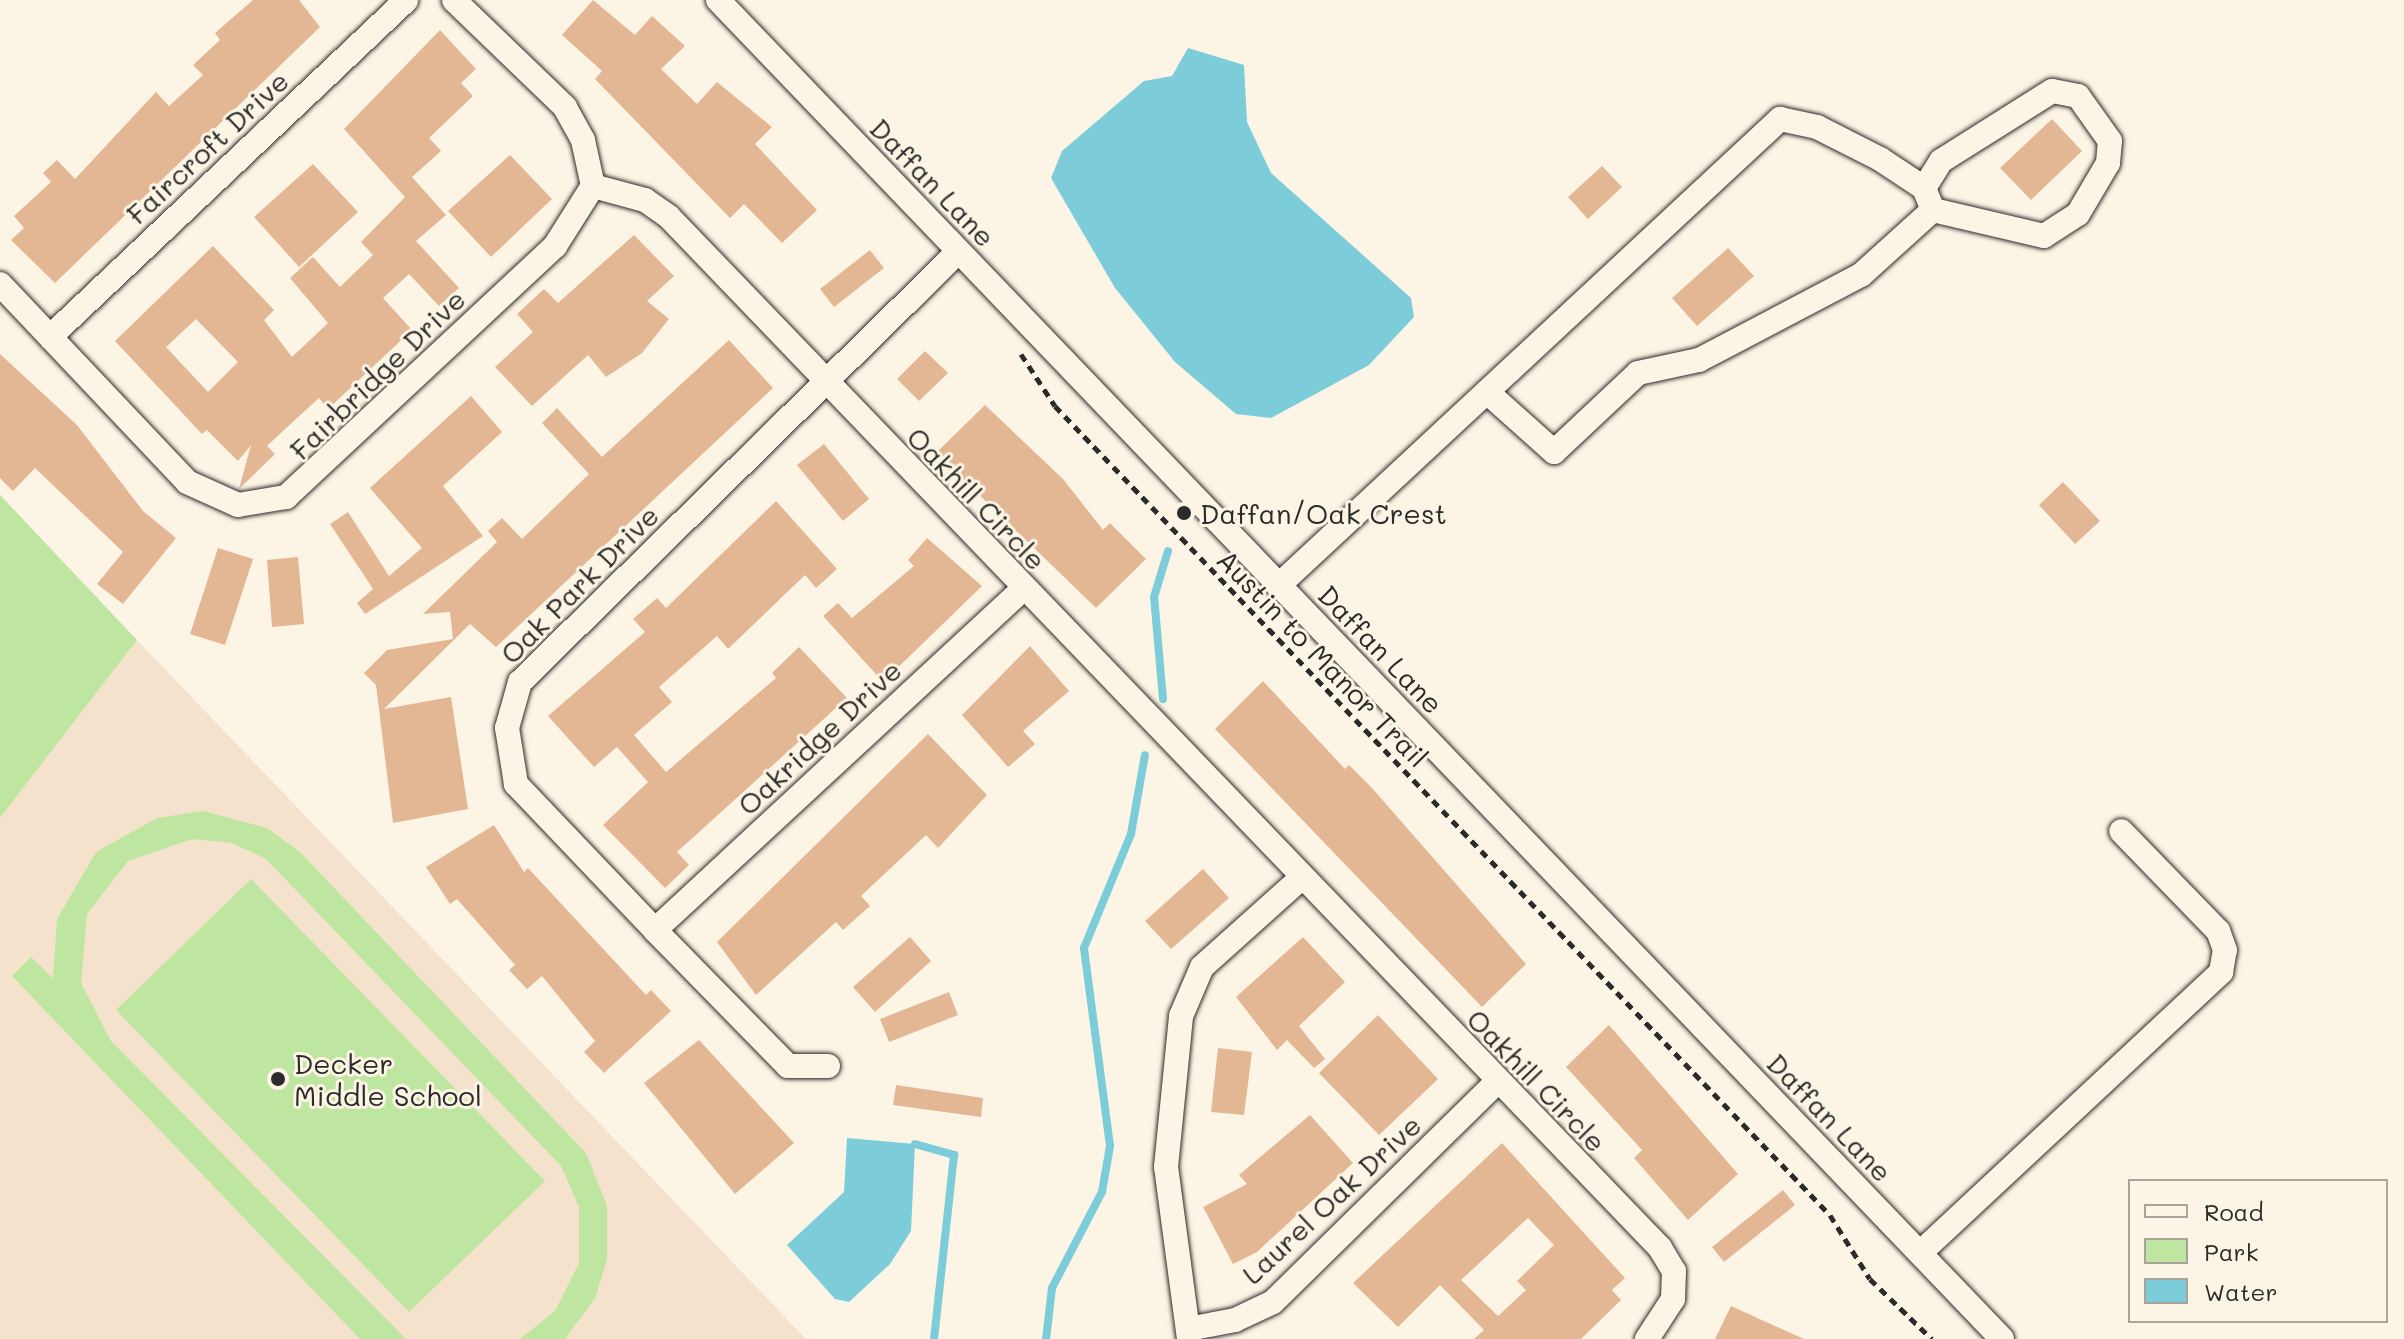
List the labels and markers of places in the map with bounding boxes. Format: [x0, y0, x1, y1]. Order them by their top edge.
place label: Daffan/Oak Crest [1200, 496, 1447, 530]
marker: Daffan/Oak Crest [1175, 504, 1193, 522]
place label: Decker Middle School [294, 1046, 482, 1112]
marker: Decker Middle School [269, 1070, 287, 1088]

